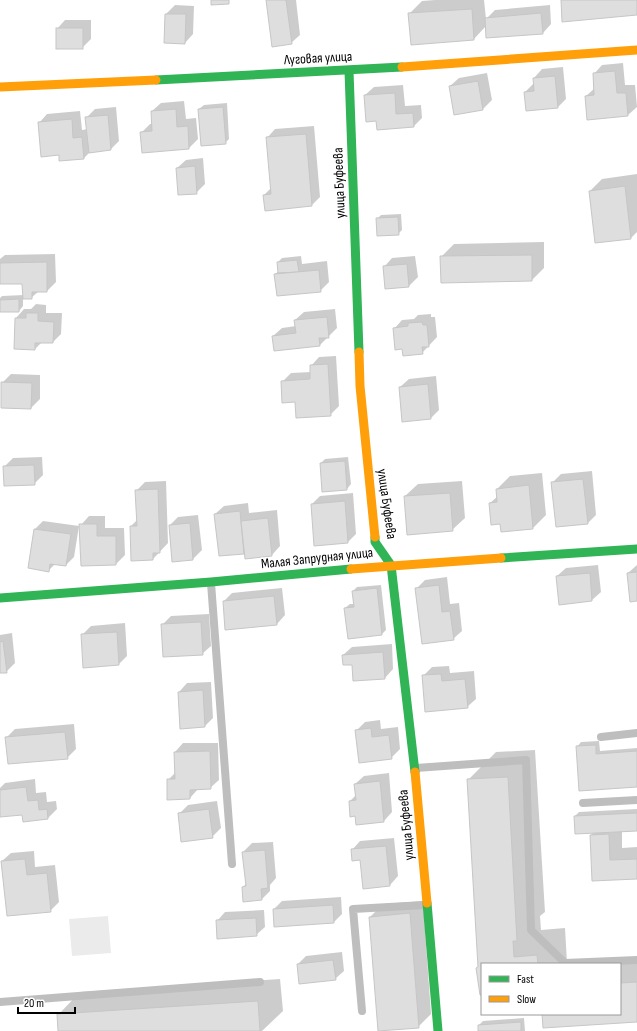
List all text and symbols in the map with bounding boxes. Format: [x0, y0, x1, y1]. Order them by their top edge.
street label: Луговая улица [283, 48, 352, 68]
street label: улица Буфеева [329, 147, 349, 219]
street label: улица Буфеева [374, 468, 400, 540]
street label: Малая Запрудная улица [260, 544, 374, 572]
street label: улица Буфеева [394, 789, 418, 861]
legend [481, 963, 621, 1015]
text: Fast [517, 972, 534, 987]
scale bar [18, 989, 75, 1015]
text: Slow [517, 992, 536, 1007]
text: 20 m [24, 996, 44, 1011]

